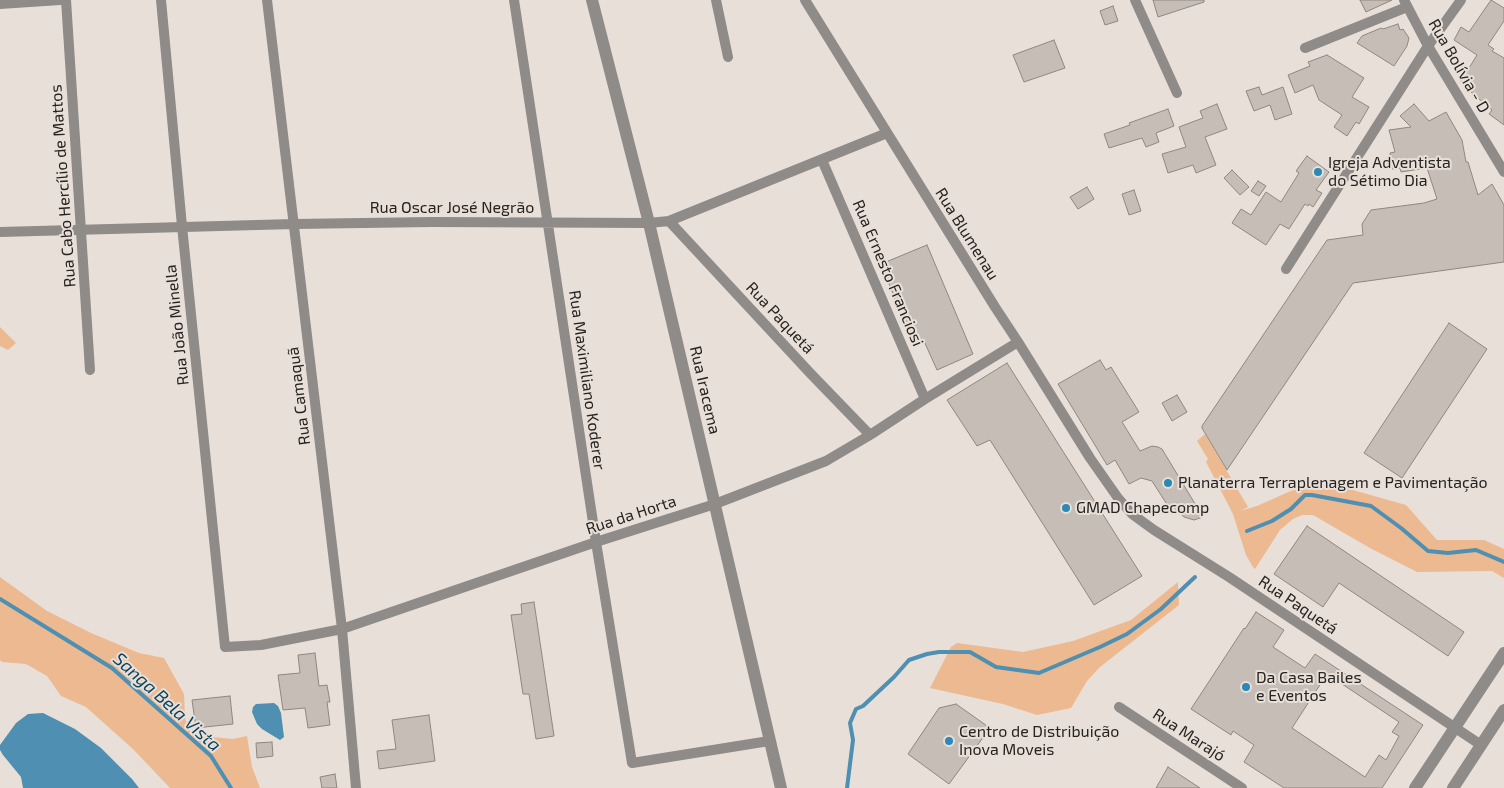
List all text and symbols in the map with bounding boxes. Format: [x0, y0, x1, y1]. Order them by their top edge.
street label: Rua Bolívia - D [1424, 16, 1494, 116]
street label: Rua Cabo Hercílio de Mattos [46, 84, 80, 288]
place label: Igreja Adventista do Sétimo Dia [1328, 153, 1451, 191]
marker: Igreja Adventista do Sétimo Dia [1312, 166, 1324, 178]
street label: Rua Blumenau [931, 184, 1003, 284]
street label: Rua Ernesto Franciosi [848, 197, 928, 349]
street label: Rua Oscar José Negrão [370, 198, 534, 218]
street label: Rua João Minella [161, 264, 193, 386]
street label: Rua Paquetá [742, 278, 818, 358]
street label: Rua Maximiliano Koderer [565, 289, 609, 471]
street label: Rua Iracema [686, 344, 724, 436]
street label: Rua Camaquã [283, 346, 315, 446]
place label: Planaterra Terraplenagem e Pavimentação [1178, 473, 1488, 493]
marker: Planaterra Terraplenagem e Pavimentação [1162, 477, 1174, 489]
street label: Rua da Horta [583, 491, 679, 539]
place label: GMAD Chapecomp [1076, 498, 1209, 518]
marker: GMAD Chapecomp [1060, 502, 1072, 514]
street label: Rua Paquetá [1255, 572, 1341, 638]
water label: Sanga Bela Vista [109, 648, 225, 756]
place label: Da Casa Bailes e Eventos [1256, 668, 1362, 706]
marker: Da Casa Bailes e Eventos [1240, 681, 1252, 693]
street label: Rua Marajó [1149, 704, 1229, 766]
place label: Centro de Distribuição Inova Moveis [959, 722, 1119, 760]
marker: Centro de Distribuição Inova Moveis [943, 735, 955, 747]

